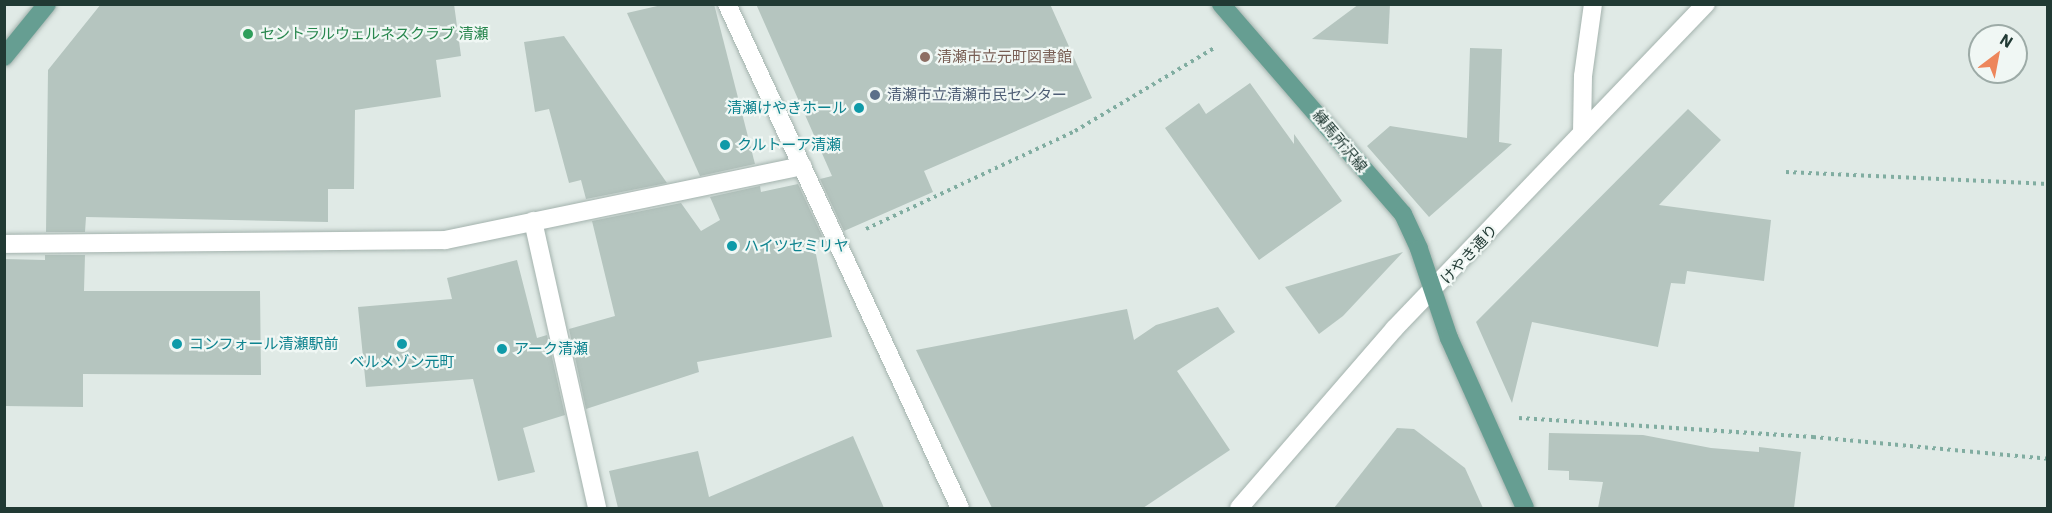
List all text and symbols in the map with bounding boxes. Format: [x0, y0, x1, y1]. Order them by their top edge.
north arrow [1968, 24, 2028, 84]
place label: セントラルウェルネスクラブ 清瀬 [260, 25, 489, 43]
marker: セントラルウェルネスクラブ 清瀬 [241, 27, 255, 41]
text: N [1996, 29, 2017, 52]
place label: 清瀬市立元町図書館 [937, 48, 1072, 66]
marker: 清瀬市立元町図書館 [918, 50, 932, 64]
place label: 清瀬市立清瀬市民センター [887, 86, 1067, 104]
marker: 清瀬市立清瀬市民センター [868, 88, 882, 102]
place label: 清瀬けやきホール [727, 99, 847, 117]
marker: 清瀬けやきホール [852, 101, 866, 115]
street label: 練馬所沢線 [1309, 106, 1371, 176]
place label: クルトーア清瀬 [737, 136, 842, 154]
marker: クルトーア清瀬 [718, 138, 732, 152]
street label: けやき通り [1437, 220, 1501, 288]
place label: ハイツセミリヤ [744, 237, 849, 255]
marker: ハイツセミリヤ [725, 239, 739, 253]
place label: コンフォール清瀬駅前 [189, 335, 339, 353]
marker: コンフォール清瀬駅前 [170, 337, 184, 351]
marker: ベルメゾン元町 [395, 337, 409, 351]
place label: アーク清瀬 [514, 340, 588, 358]
marker: アーク清瀬 [495, 342, 509, 356]
place label: ベルメゾン元町 [350, 353, 454, 371]

